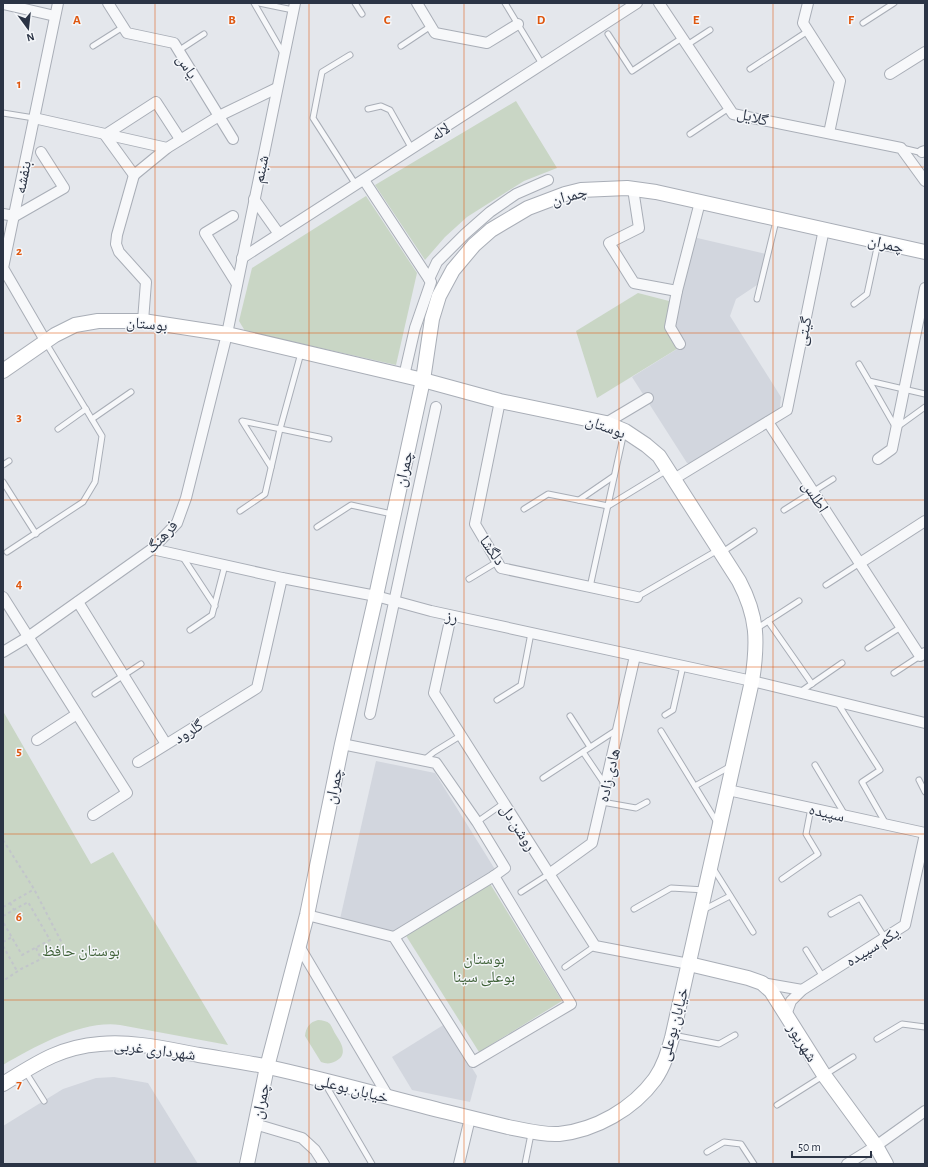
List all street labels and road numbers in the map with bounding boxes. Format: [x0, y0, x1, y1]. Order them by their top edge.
street label: یاس [172, 51, 201, 83]
street label: گلایل [735, 105, 770, 131]
street label: لاله [428, 120, 453, 144]
street label: شبنم [250, 154, 274, 185]
street label: بنفشه [12, 159, 34, 195]
street label: چمران [550, 184, 589, 210]
street label: چمران [866, 232, 905, 258]
street label: بوستان [125, 314, 168, 336]
street label: گیتی [793, 315, 817, 347]
street label: بوستان [583, 412, 628, 443]
street label: چمران [392, 450, 418, 489]
street label: اطلس [797, 478, 831, 516]
street label: فرهنگ [143, 517, 181, 557]
street label: دلگشا [476, 533, 508, 568]
street label: رز [443, 608, 460, 627]
street label: گلرود [171, 717, 207, 748]
street label: هادی زاده [595, 747, 625, 804]
street label: چمران [322, 767, 348, 806]
street label: روشن دل [496, 801, 539, 855]
street label: سپیده [807, 801, 846, 826]
street label: یکم سپیده [843, 924, 903, 971]
street label: خیابان بوعلی [656, 986, 693, 1063]
street label: شهریور [783, 1020, 820, 1065]
street label: شهرداری غربی [113, 1037, 197, 1065]
street label: خیابان بوعلی [313, 1072, 390, 1108]
street label: چمران [249, 1082, 275, 1121]

